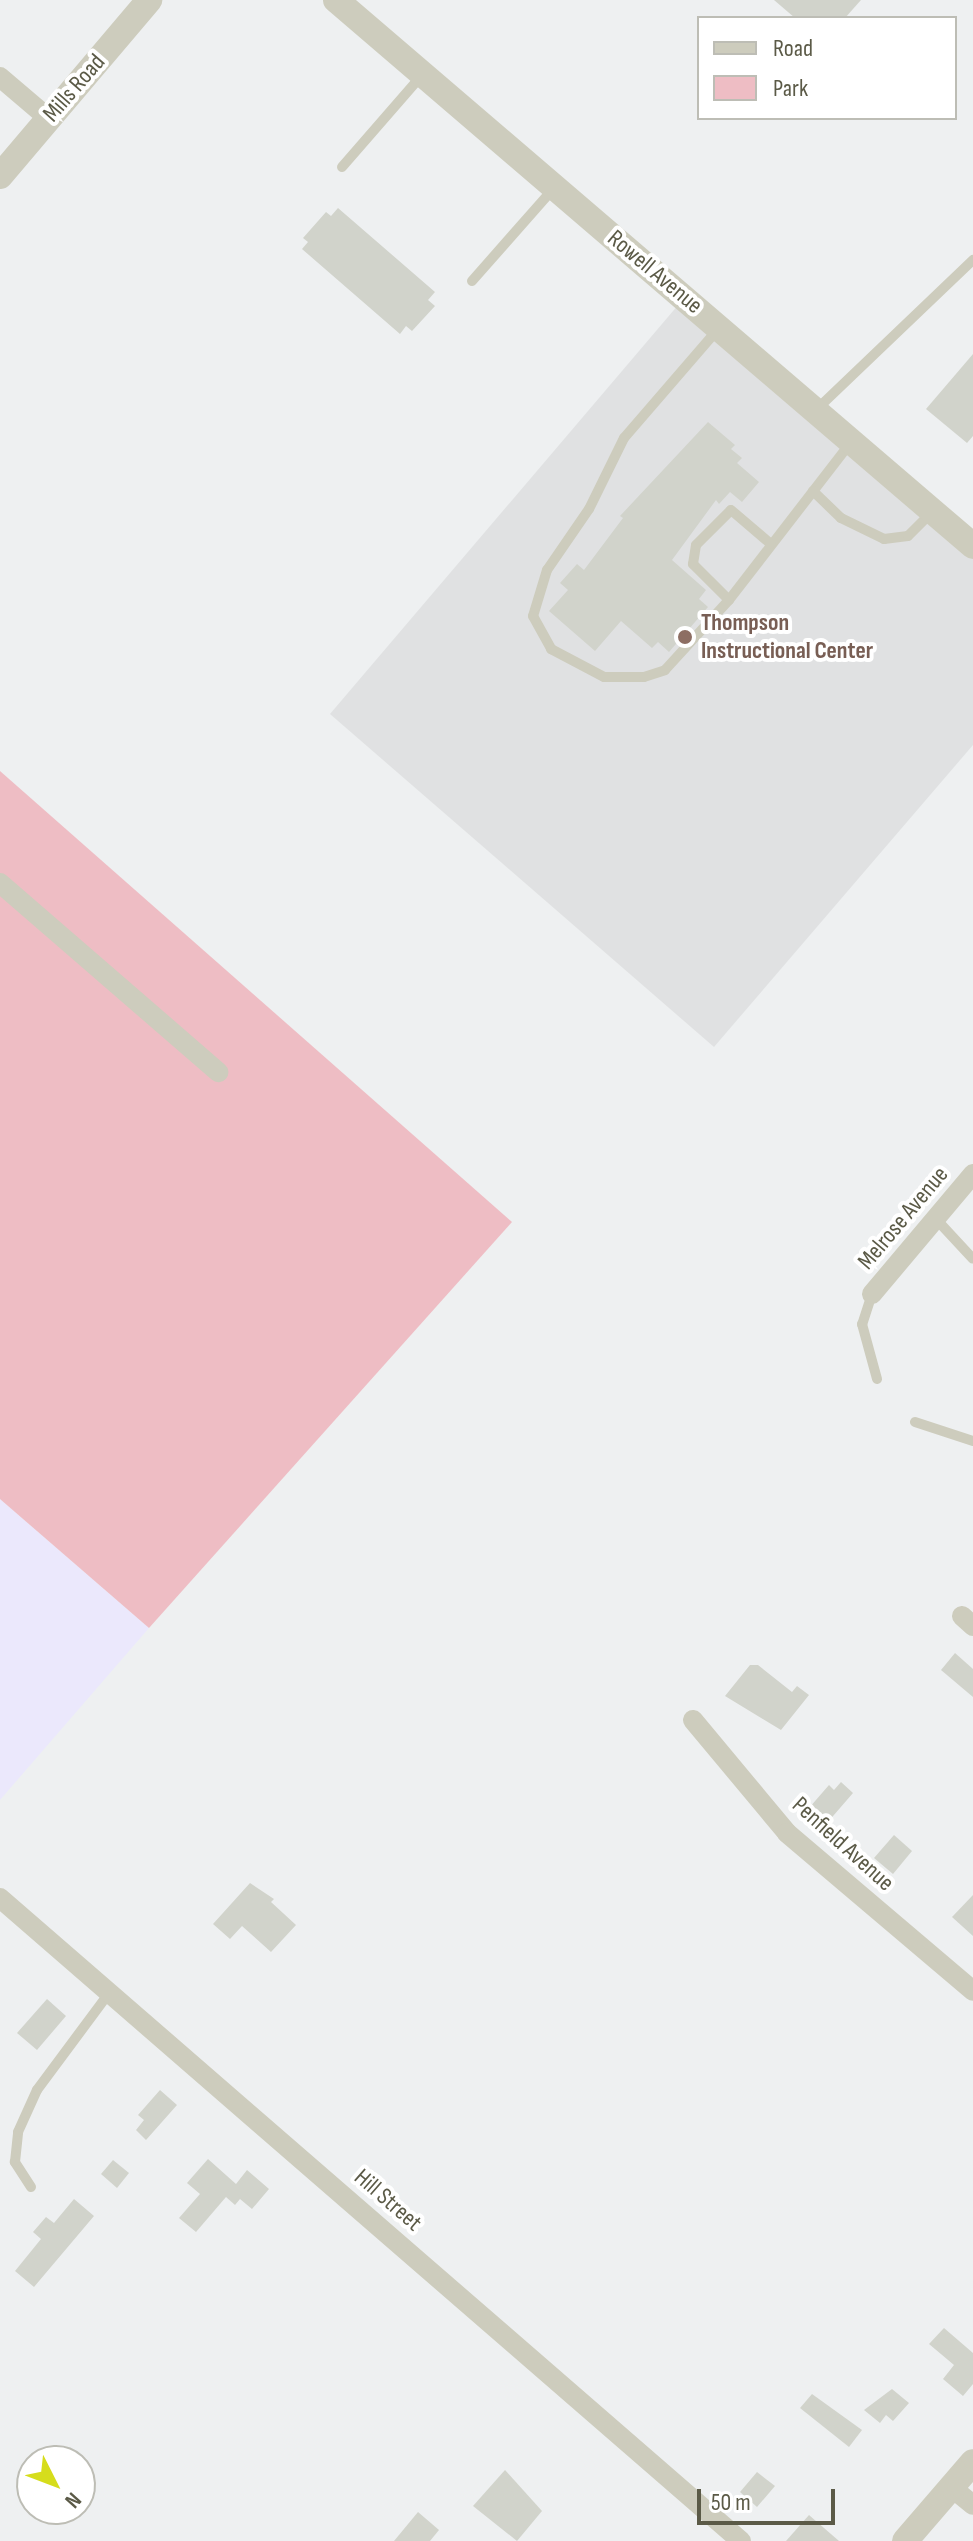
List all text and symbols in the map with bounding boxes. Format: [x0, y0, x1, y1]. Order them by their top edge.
legend [697, 16, 957, 120]
text: Road [773, 34, 813, 63]
street label: Mills Road [37, 48, 111, 128]
text: Park [773, 74, 808, 103]
street label: Rowell Avenue [602, 224, 708, 320]
place label: Thompson Instructional Center [701, 609, 873, 665]
marker: Thompson Instructional Center [676, 628, 694, 646]
street label: Melrose Avenue [852, 1161, 954, 1275]
street label: Penfield Avenue [786, 1791, 900, 1897]
street label: Hill Street [348, 2163, 428, 2237]
north arrow [16, 2445, 96, 2525]
scale bar [701, 2473, 839, 2523]
text: N [59, 2487, 87, 2513]
text: 50 m [711, 2488, 751, 2517]

